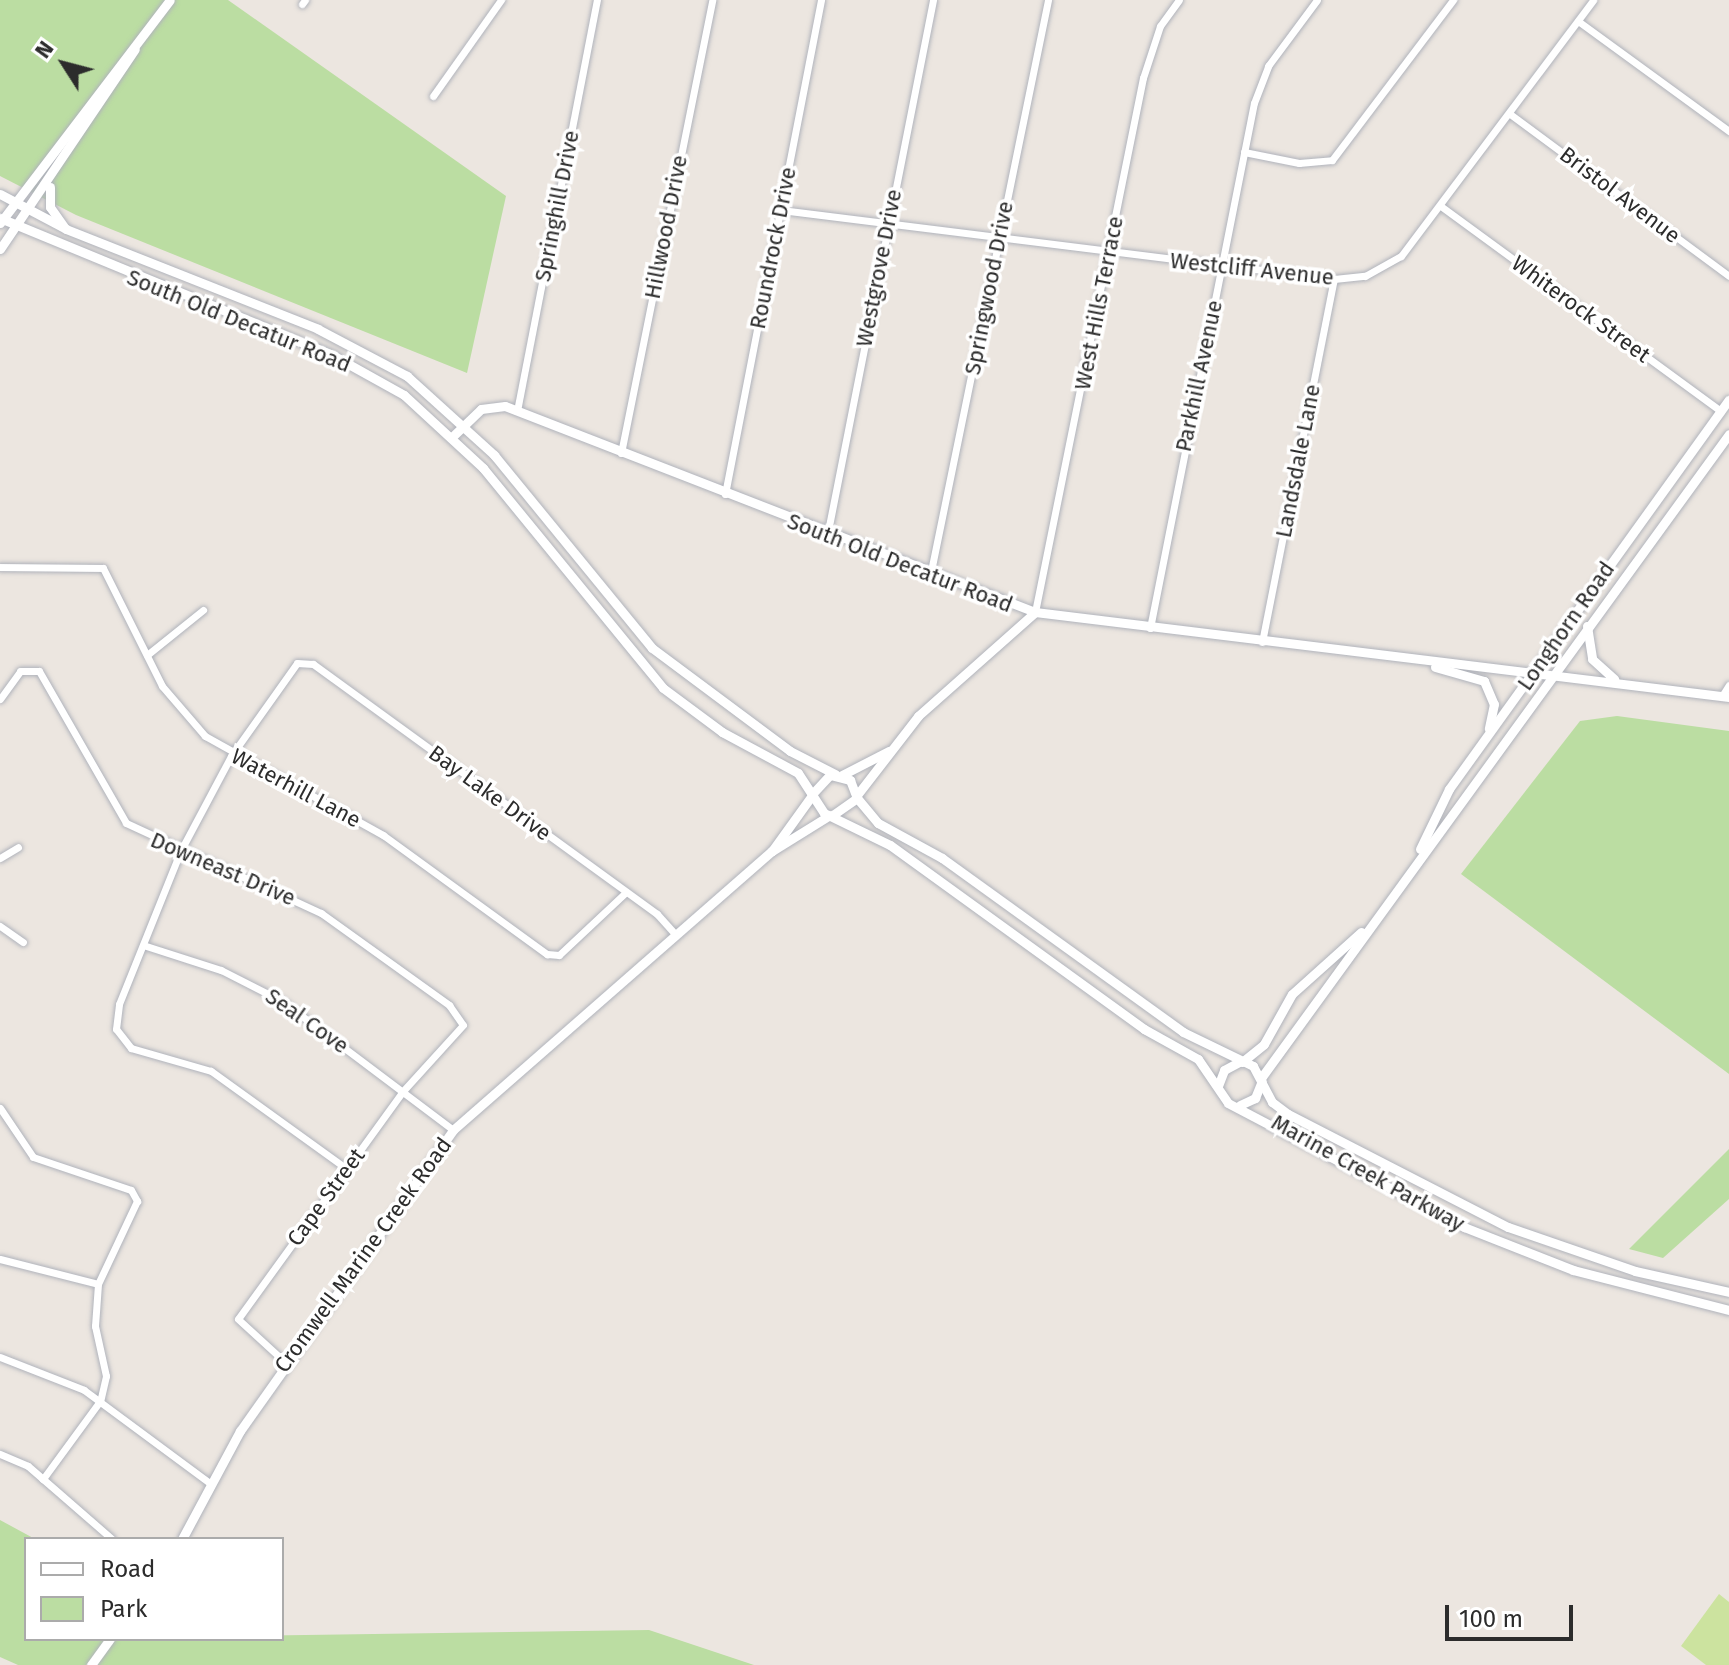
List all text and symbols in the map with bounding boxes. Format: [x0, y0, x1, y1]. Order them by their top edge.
north arrow [24, 24, 104, 104]
text: N [29, 36, 59, 63]
street label: Springhill Drive [529, 128, 585, 284]
street label: Bristol Avenue [1555, 141, 1685, 249]
street label: Hillwood Drive [639, 153, 693, 301]
street label: Roundrock Drive [744, 165, 802, 331]
street label: Westgrove Drive [851, 187, 907, 349]
street label: Springwood Drive [959, 199, 1019, 377]
street label: West Hills Terrace [1069, 214, 1129, 392]
street label: Westcliff Avenue [1169, 247, 1335, 291]
street label: Whiterock Street [1507, 250, 1655, 368]
street label: South Old Decatur Road [123, 264, 355, 378]
street label: Parkhill Avenue [1170, 298, 1228, 454]
street label: Landsdale Lane [1270, 382, 1326, 540]
street label: South Old Decatur Road [784, 508, 1016, 618]
street label: Longhorn Road [1512, 556, 1620, 696]
street label: Bay Lake Drive [424, 740, 556, 846]
street label: Waterhill Lane [227, 743, 365, 833]
street label: Downeast Drive [147, 827, 299, 911]
street label: Seal Cove [260, 983, 354, 1059]
street label: Marine Creek Parkway [1267, 1109, 1469, 1237]
street label: Cromwell Marine Creek Road [269, 1132, 457, 1378]
street label: Cape Street [282, 1143, 370, 1251]
legend [24, 1537, 284, 1641]
text: Road [100, 1555, 155, 1583]
scale bar [1449, 1589, 1577, 1639]
text: Park [100, 1595, 147, 1623]
text: 100 m [1459, 1605, 1523, 1633]

